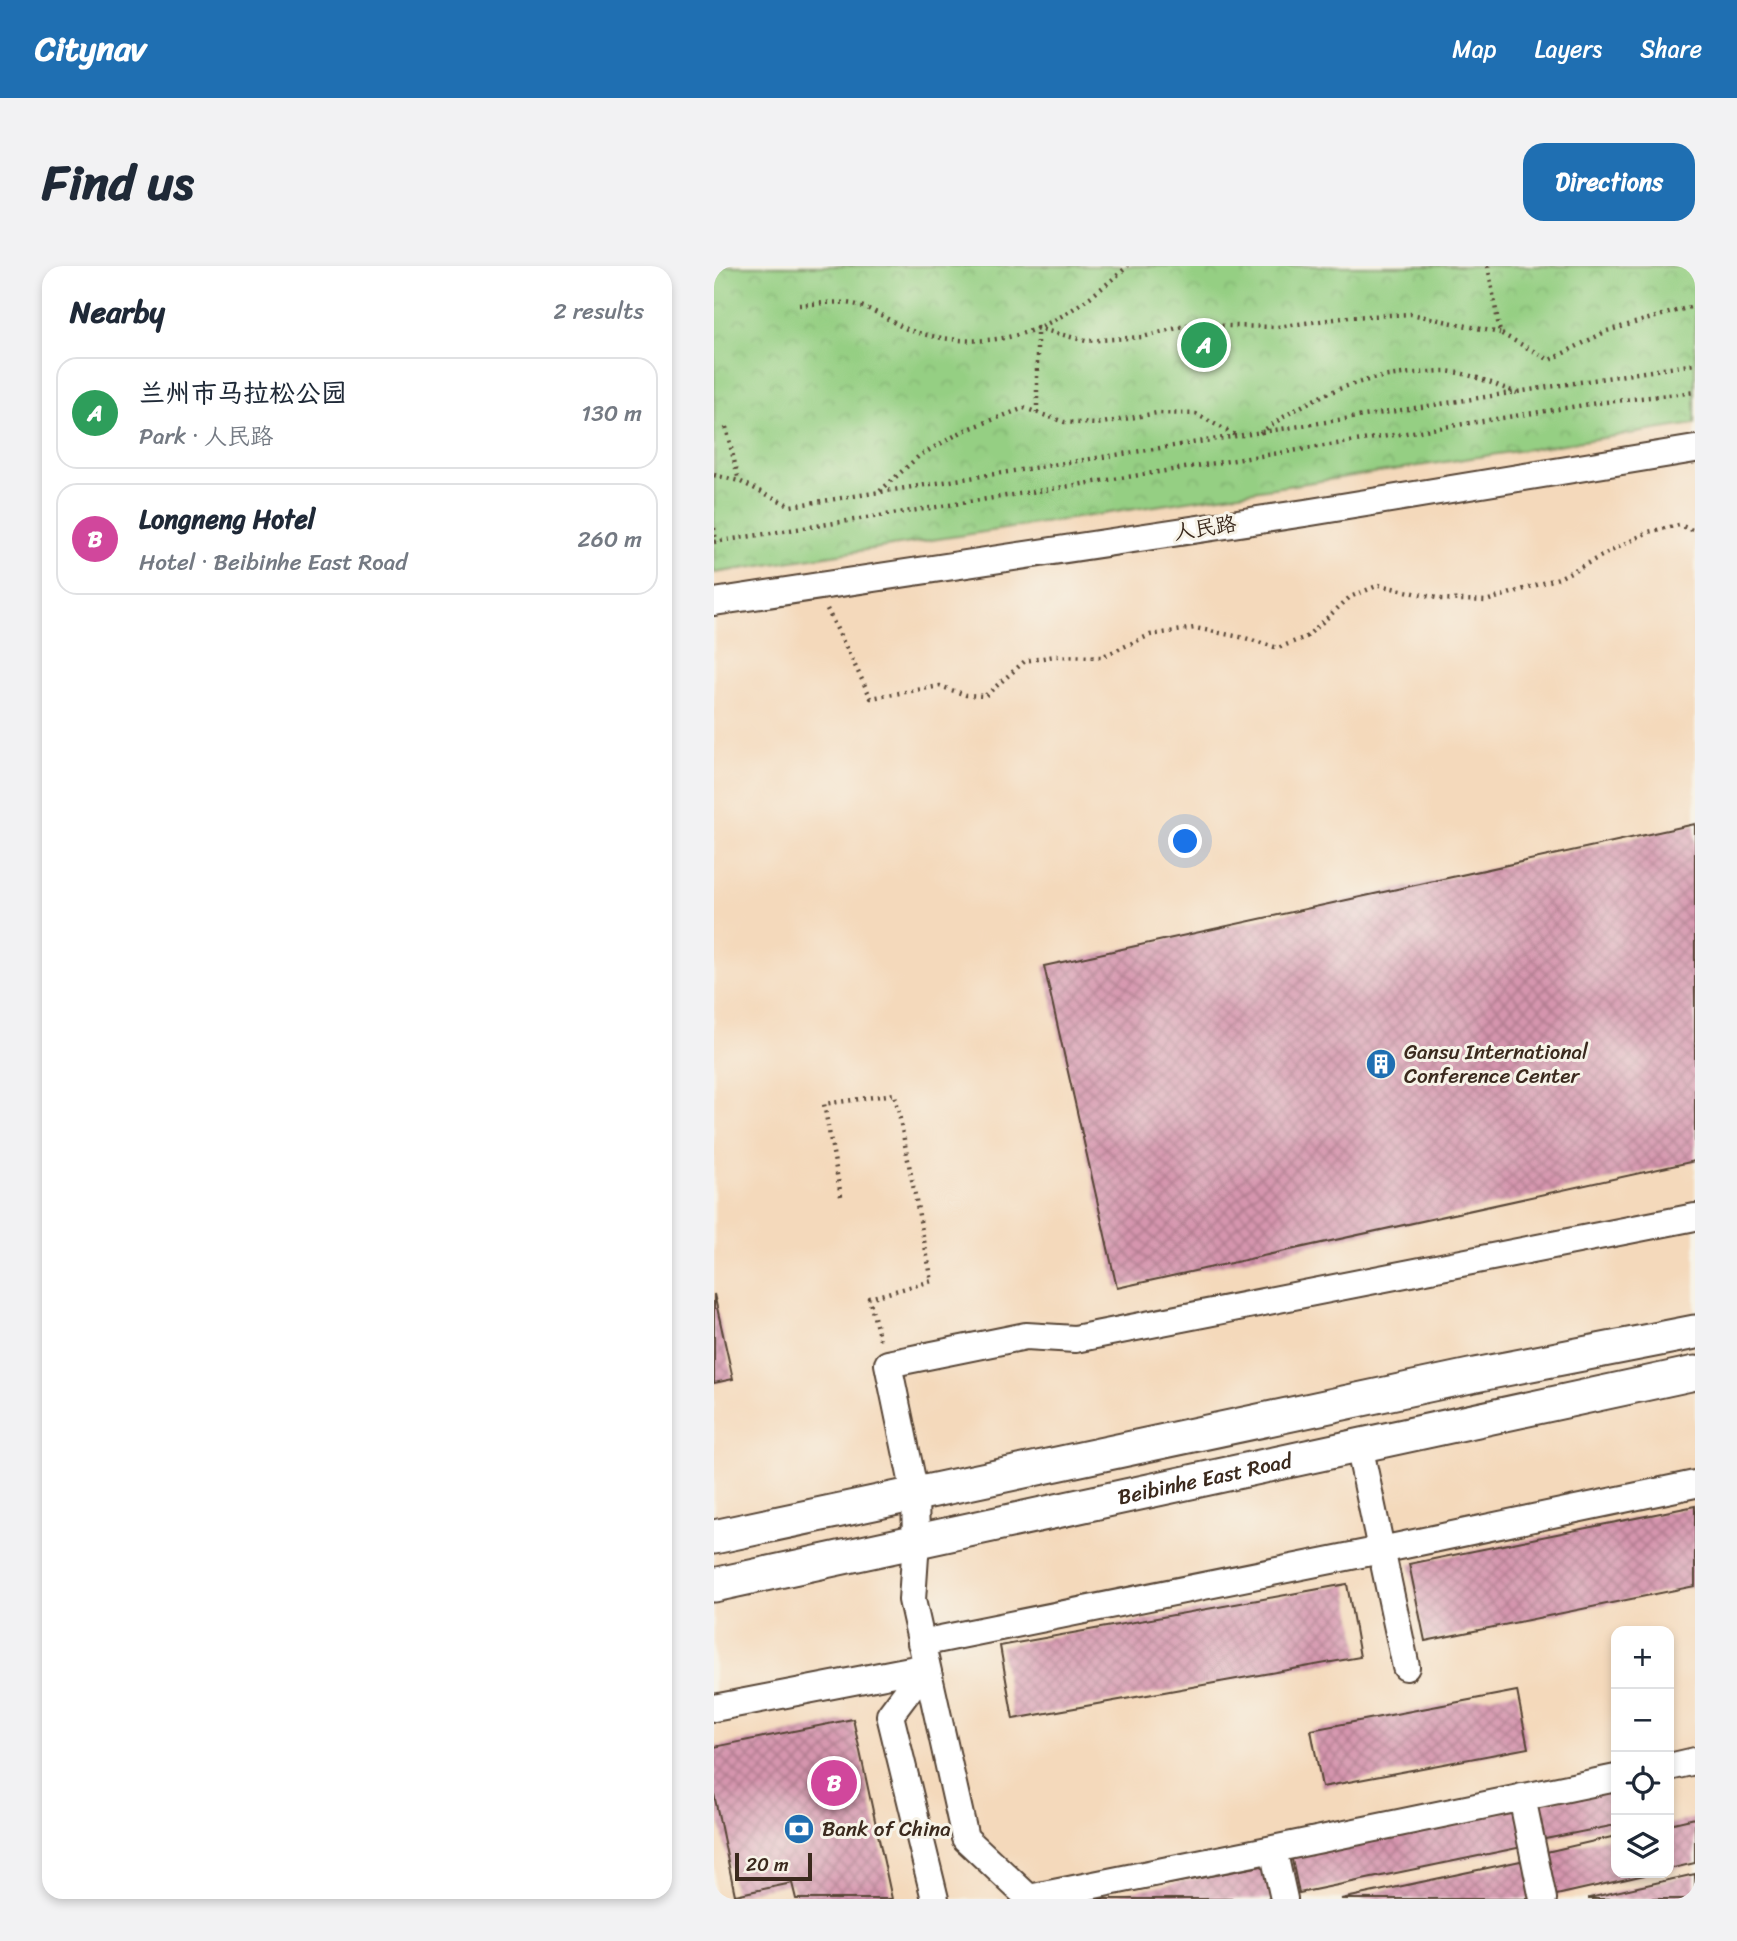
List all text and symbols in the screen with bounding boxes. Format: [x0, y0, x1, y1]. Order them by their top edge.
text: Citynav [35, 20, 146, 78]
text: Map [1452, 28, 1497, 70]
text: Layers [1535, 28, 1602, 70]
text: Share [1640, 28, 1702, 70]
text: Find us [42, 139, 194, 226]
button: Directions [1523, 143, 1695, 221]
text: Nearby [70, 285, 165, 339]
text: 2 results [553, 291, 644, 332]
pin: A [1181, 319, 1227, 371]
text: 兰州市马拉松公园 [139, 370, 347, 416]
text: A [87, 393, 103, 434]
text: 130 m [581, 393, 642, 434]
text: Park · 人民路 [139, 416, 273, 457]
text: Longneng Hotel [139, 496, 315, 542]
street label: 人民路 [1171, 504, 1239, 552]
text: B [88, 519, 102, 560]
text: 260 m [577, 519, 642, 560]
text: Hotel · Beibinhe East Road [139, 542, 407, 583]
your location [1168, 824, 1202, 858]
place label: Gansu International Conference Center [1404, 1033, 1589, 1095]
building icon: Gansu International Conference Center [1364, 1047, 1398, 1081]
street label: Beibinhe East Road [1114, 1441, 1297, 1516]
map controls [1611, 1626, 1674, 1878]
button: + [1611, 1626, 1674, 1689]
button: − [1611, 1689, 1674, 1752]
button: locate [1611, 1752, 1674, 1815]
pin: B [811, 1757, 857, 1809]
place label: Bank of China [822, 1810, 951, 1848]
bank icon: Bank of China [782, 1812, 816, 1846]
button: layers [1611, 1815, 1674, 1878]
text: 20 m [746, 1848, 789, 1881]
scale bar [735, 1850, 812, 1882]

